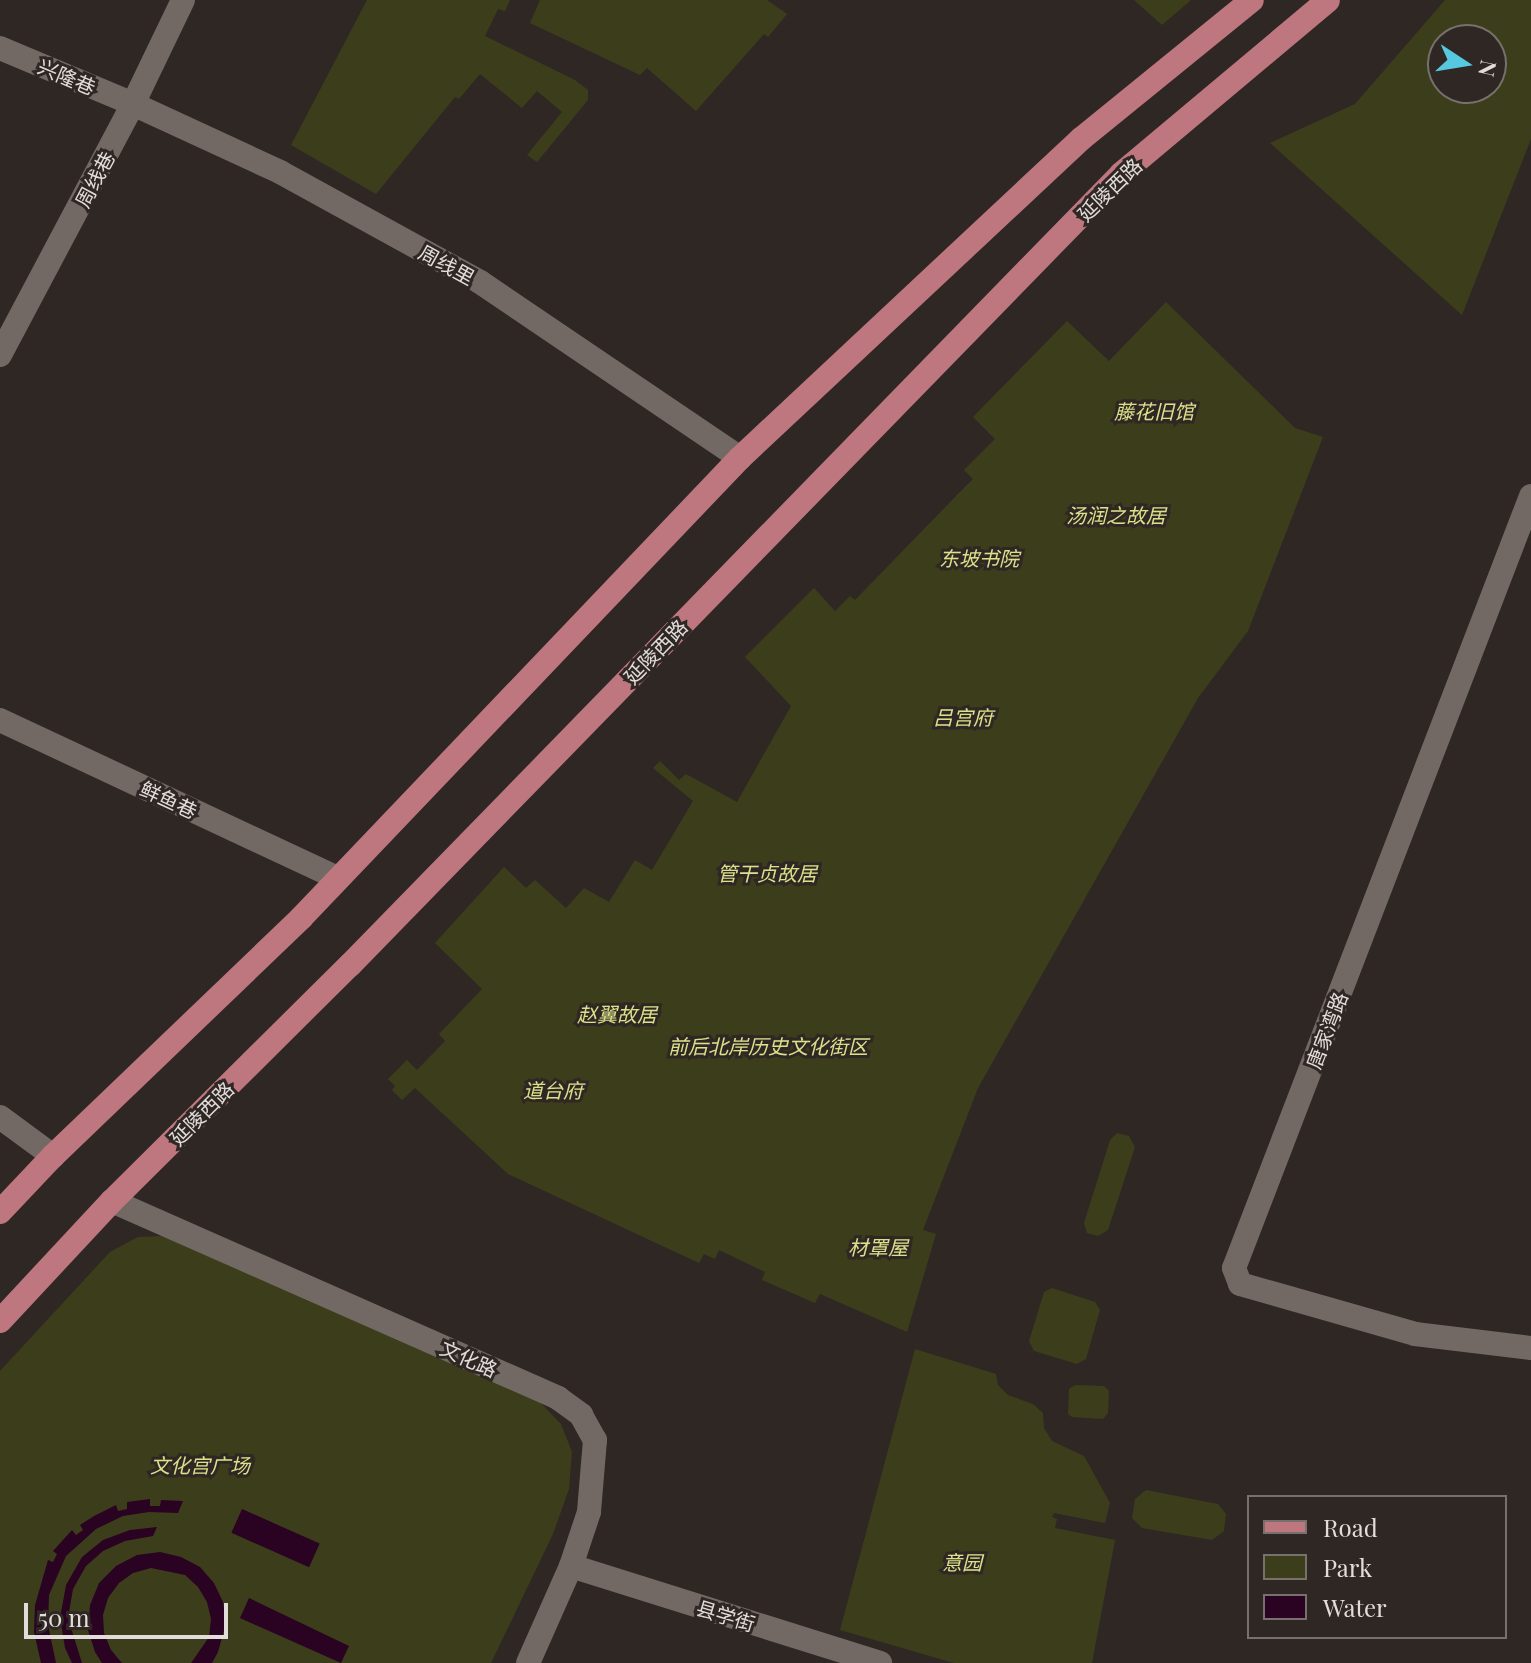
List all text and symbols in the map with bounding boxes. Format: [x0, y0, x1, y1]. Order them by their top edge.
north arrow [1427, 24, 1507, 104]
street label: 兴隆巷 [35, 53, 99, 99]
text: N [1472, 58, 1505, 79]
street label: 周线巷 [69, 147, 119, 211]
street label: 延陵西路 [1072, 153, 1146, 225]
street label: 周线里 [415, 239, 479, 289]
park label: 藤花旧馆 [1114, 398, 1194, 422]
park label: 汤润之故居 [1066, 502, 1166, 526]
park label: 东坡书院 [939, 545, 1019, 569]
street label: 延陵西路 [619, 614, 691, 688]
park label: 吕宫府 [933, 704, 993, 728]
street label: 鲜鱼巷 [137, 775, 201, 823]
park label: 管干贞故居 [717, 860, 817, 884]
street label: 唐家湾路 [1300, 988, 1352, 1072]
park label: 赵翼故居 [577, 1001, 657, 1025]
park label: 前后北岸历史文化街区 [668, 1033, 868, 1057]
street label: 延陵西路 [164, 1076, 238, 1150]
park label: 道台府 [523, 1077, 583, 1101]
park label: 材罩屋 [848, 1234, 908, 1258]
street label: 文化路 [437, 1335, 501, 1381]
park label: 文化宫广场 [150, 1452, 250, 1476]
legend [1247, 1495, 1507, 1639]
text: Road [1323, 1511, 1378, 1543]
park label: 意园 [942, 1549, 982, 1573]
text: Park [1323, 1551, 1372, 1583]
scale bar [28, 1587, 232, 1637]
text: Water [1323, 1591, 1387, 1623]
street label: 县学街 [694, 1595, 758, 1635]
text: 50 m [38, 1601, 90, 1633]

